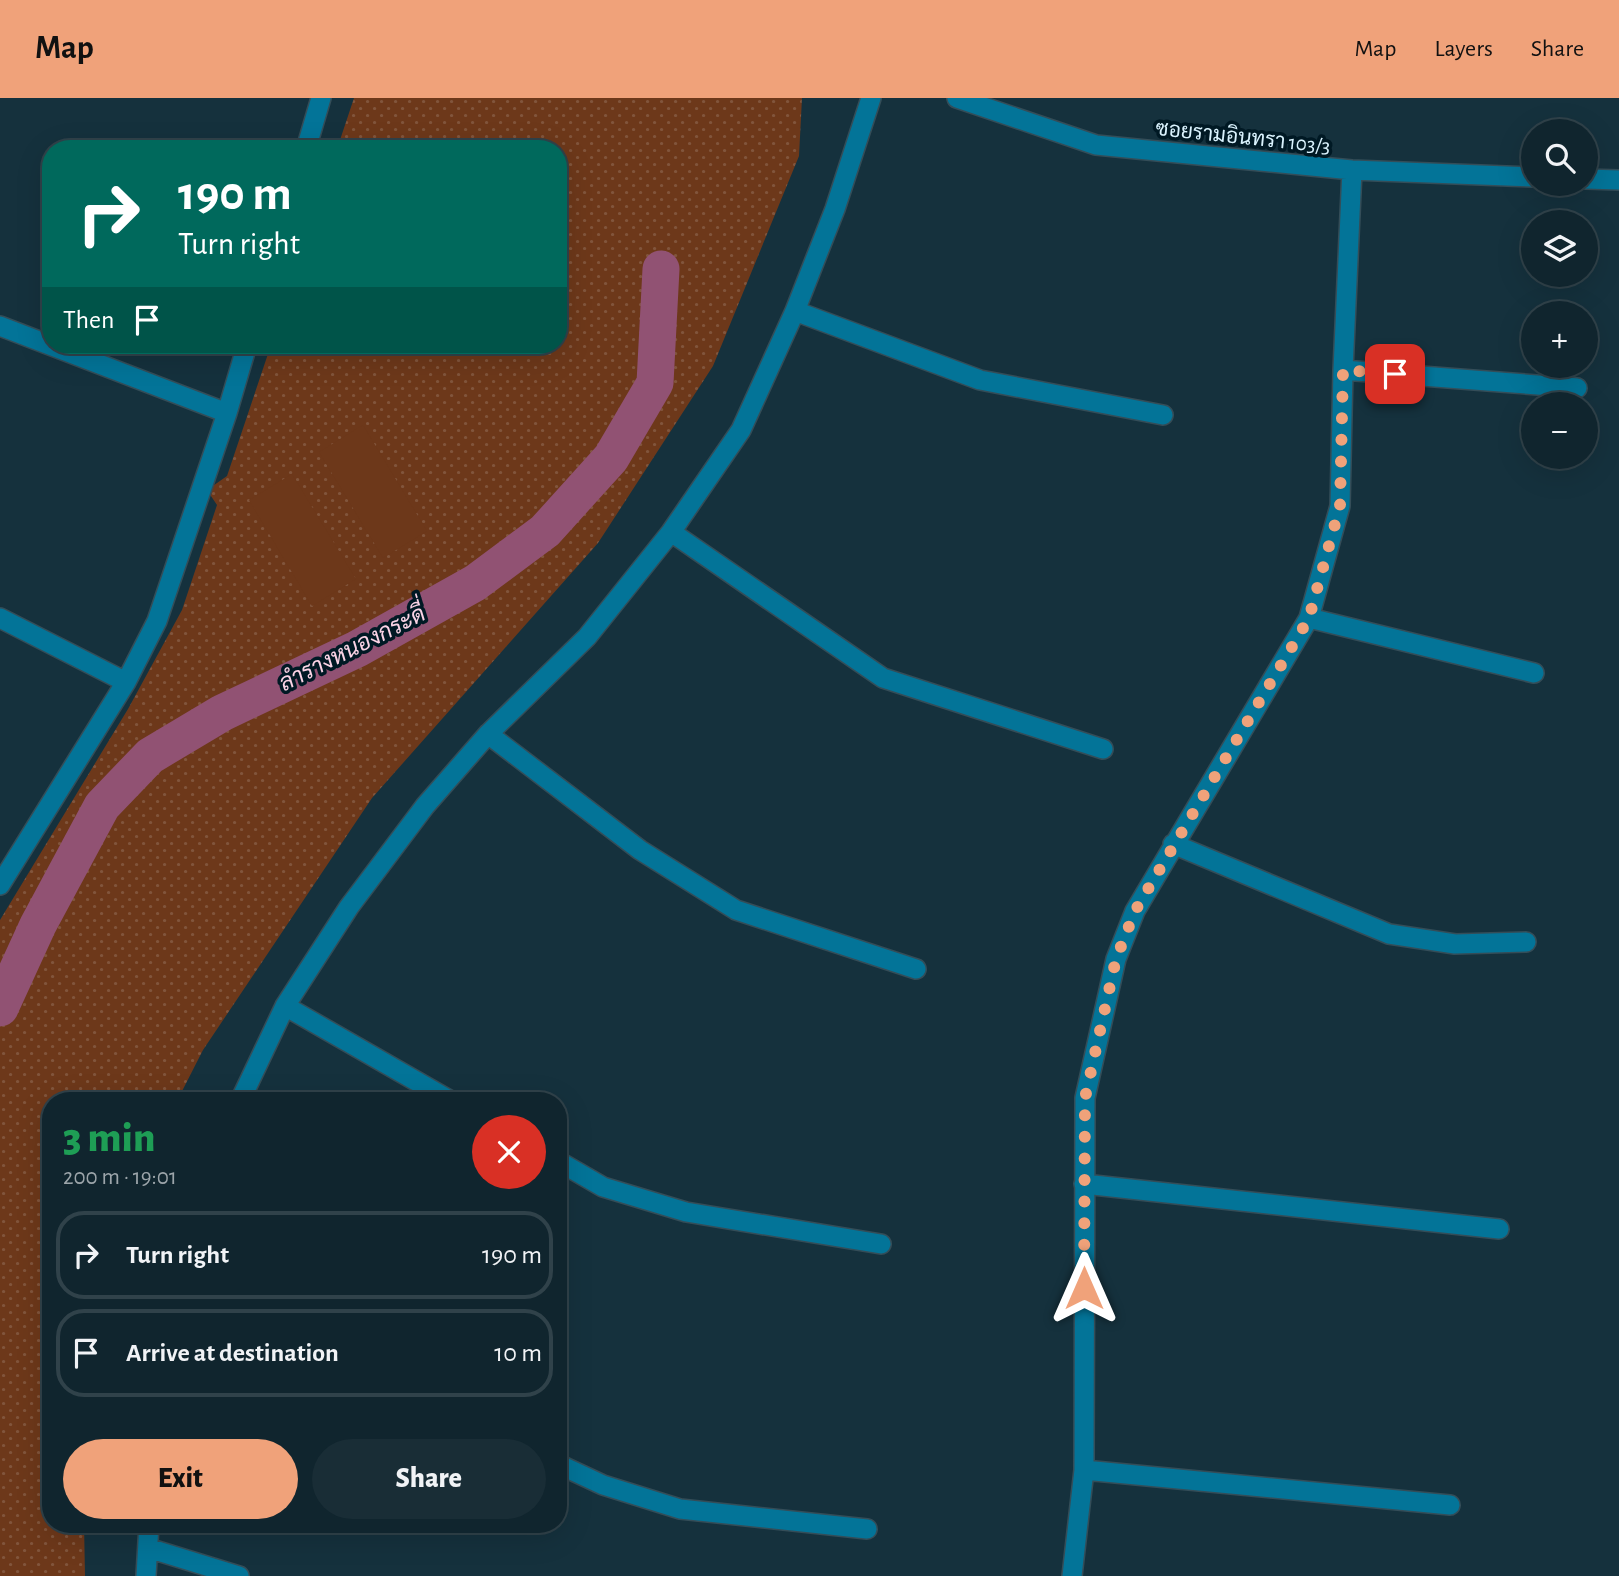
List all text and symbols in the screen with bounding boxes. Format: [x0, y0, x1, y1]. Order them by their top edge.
text: Map [35, 32, 94, 65]
text: Map [1354, 37, 1396, 61]
text: Layers [1434, 37, 1493, 61]
text: Share [1531, 37, 1584, 61]
street label: ซอยรามอินทรา 103/3 [1155, 116, 1332, 157]
map controls [1521, 119, 1598, 469]
button: search [1521, 119, 1598, 196]
icon: right [63, 168, 154, 259]
text: 190 m [178, 170, 292, 219]
button: layers [1521, 210, 1598, 287]
text: Turn right [178, 228, 300, 260]
icon: arrive [128, 301, 166, 339]
button: + [1521, 301, 1598, 378]
text: Then [63, 307, 114, 333]
pin [1365, 344, 1425, 404]
icon: arrive [1376, 355, 1414, 393]
button: − [1521, 392, 1598, 469]
water label: ลำรางหนองกระดี่ [271, 592, 432, 696]
button: close [472, 1115, 546, 1189]
text: 3 min [63, 1117, 155, 1159]
text: 200 m · 19:01 [63, 1166, 177, 1189]
icon: right [67, 1236, 105, 1274]
text: Turn right [126, 1242, 229, 1268]
text: 190 m [482, 1242, 542, 1268]
position arrow [1047, 1251, 1121, 1325]
icon: arrive [67, 1334, 105, 1372]
text: Arrive at destination [126, 1340, 339, 1366]
text: 10 m [494, 1340, 542, 1366]
button: Exit [63, 1439, 298, 1519]
button: Share [312, 1439, 546, 1519]

